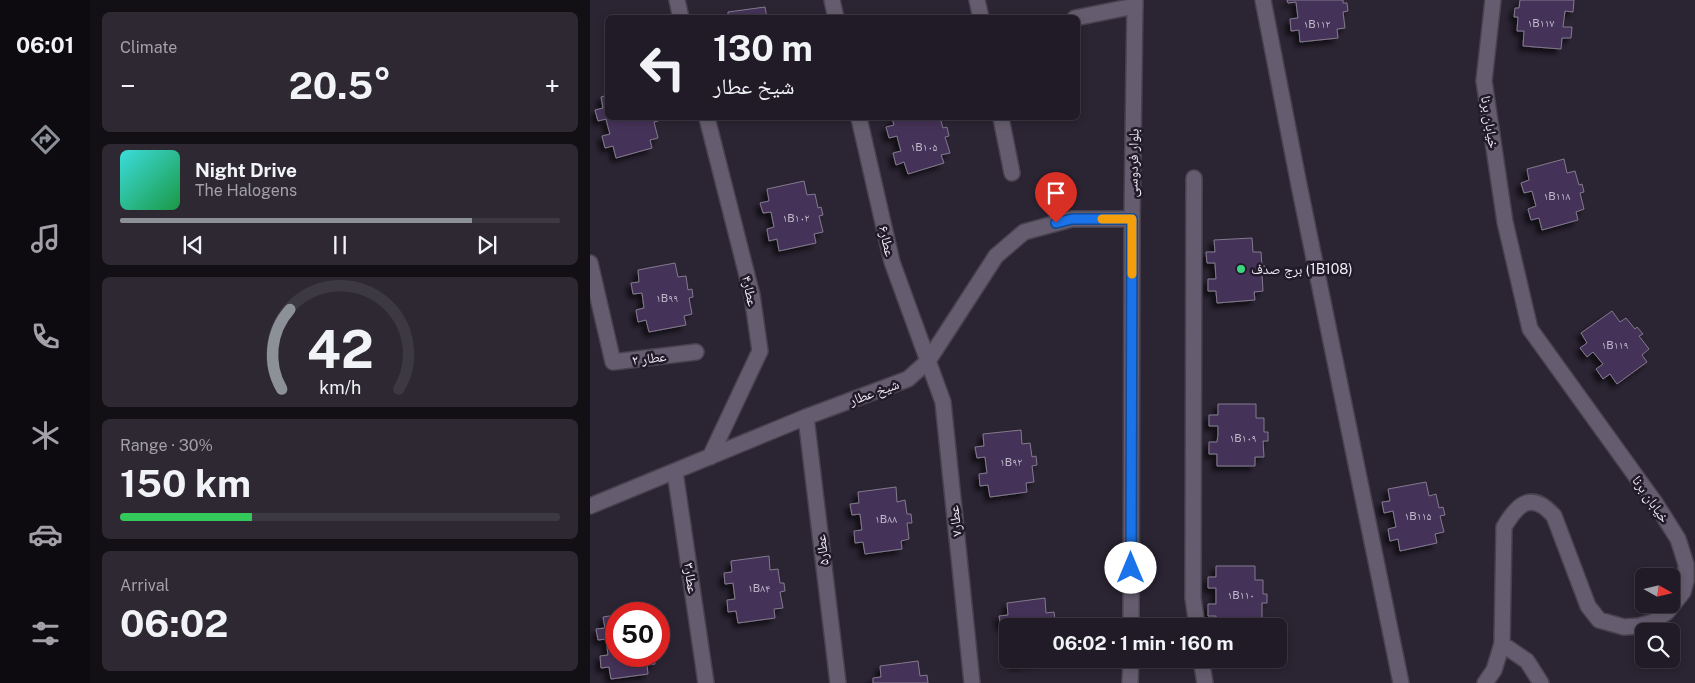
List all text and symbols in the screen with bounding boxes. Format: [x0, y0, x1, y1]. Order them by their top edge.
house number: ۱B۱۱۷ [1527, 17, 1555, 29]
house number: ۱B۱۱۲ [1303, 18, 1331, 30]
text: 130 m [713, 28, 813, 69]
text: 06:01 [16, 32, 74, 58]
icon: left [630, 35, 695, 100]
text: Climate [120, 38, 177, 57]
text: 20.5° [289, 63, 391, 108]
text: − [120, 69, 136, 102]
text: + [544, 69, 560, 102]
text: شیخ عطار [713, 73, 794, 99]
street label: خیابان برنا [1477, 94, 1502, 150]
icon: directions [28, 122, 63, 157]
street label: بلوار فردوسی [1124, 128, 1143, 197]
house number: ۱B۱۰۵ [910, 141, 938, 153]
text: Night Drive [195, 159, 297, 181]
pin [1035, 172, 1077, 223]
icon: arrive [1042, 179, 1070, 207]
text: The Halogens [195, 181, 297, 200]
house number: ۱B۱۱۸ [1543, 190, 1571, 202]
house number: ۱B۱۰۲ [782, 212, 810, 224]
icon: music [28, 221, 63, 256]
street label: عطار۶ [875, 224, 898, 258]
icon: previous [179, 231, 207, 259]
icon: pause [326, 231, 354, 259]
icon: next [473, 231, 501, 259]
place label: برج صدف (1B108) [1251, 261, 1353, 279]
marker: برج صدف (1B108) [1235, 263, 1247, 275]
street label: عطار۴ [738, 274, 761, 308]
house number: ۱B۹۹ [656, 292, 678, 304]
icon: phone [28, 319, 63, 354]
text: 42 [306, 319, 374, 380]
house number: ۱B۱۱۹ [1601, 339, 1629, 351]
street label: عطار ۲ [631, 348, 667, 369]
street label: شیخ عطار [846, 376, 902, 411]
text: km/h [319, 377, 361, 398]
icon: climate [28, 418, 63, 453]
house number: ۱B۱۰۹ [1229, 432, 1257, 444]
text: Range · 30% [120, 436, 213, 455]
house number: ۱B۹۲ [1000, 456, 1022, 468]
text: 150 km [120, 461, 251, 506]
street label: خیابان برنا [1628, 473, 1673, 526]
street label: عطار۷ [945, 505, 966, 537]
house number: ۱B۱۱۵ [1404, 510, 1432, 522]
house number: ۱B۸۸ [875, 513, 897, 525]
icon: car [28, 517, 63, 552]
street label: عطار۵ [812, 533, 833, 566]
position arrow [1104, 541, 1156, 593]
street label: عطار۳ [680, 561, 701, 595]
north arrow [1635, 568, 1680, 612]
map controls [1635, 568, 1680, 668]
text: Arrival [120, 576, 169, 595]
house number: ۱B۸۴ [748, 582, 770, 594]
house number: ۱B۱۱۰ [1227, 589, 1255, 601]
text: 06:02 [120, 601, 228, 646]
speed limit sign: 50 [605, 602, 670, 667]
icon: filters [28, 616, 63, 651]
button: search [1635, 623, 1680, 668]
text: 06:02 · 1 min · 160 m [1052, 632, 1234, 654]

